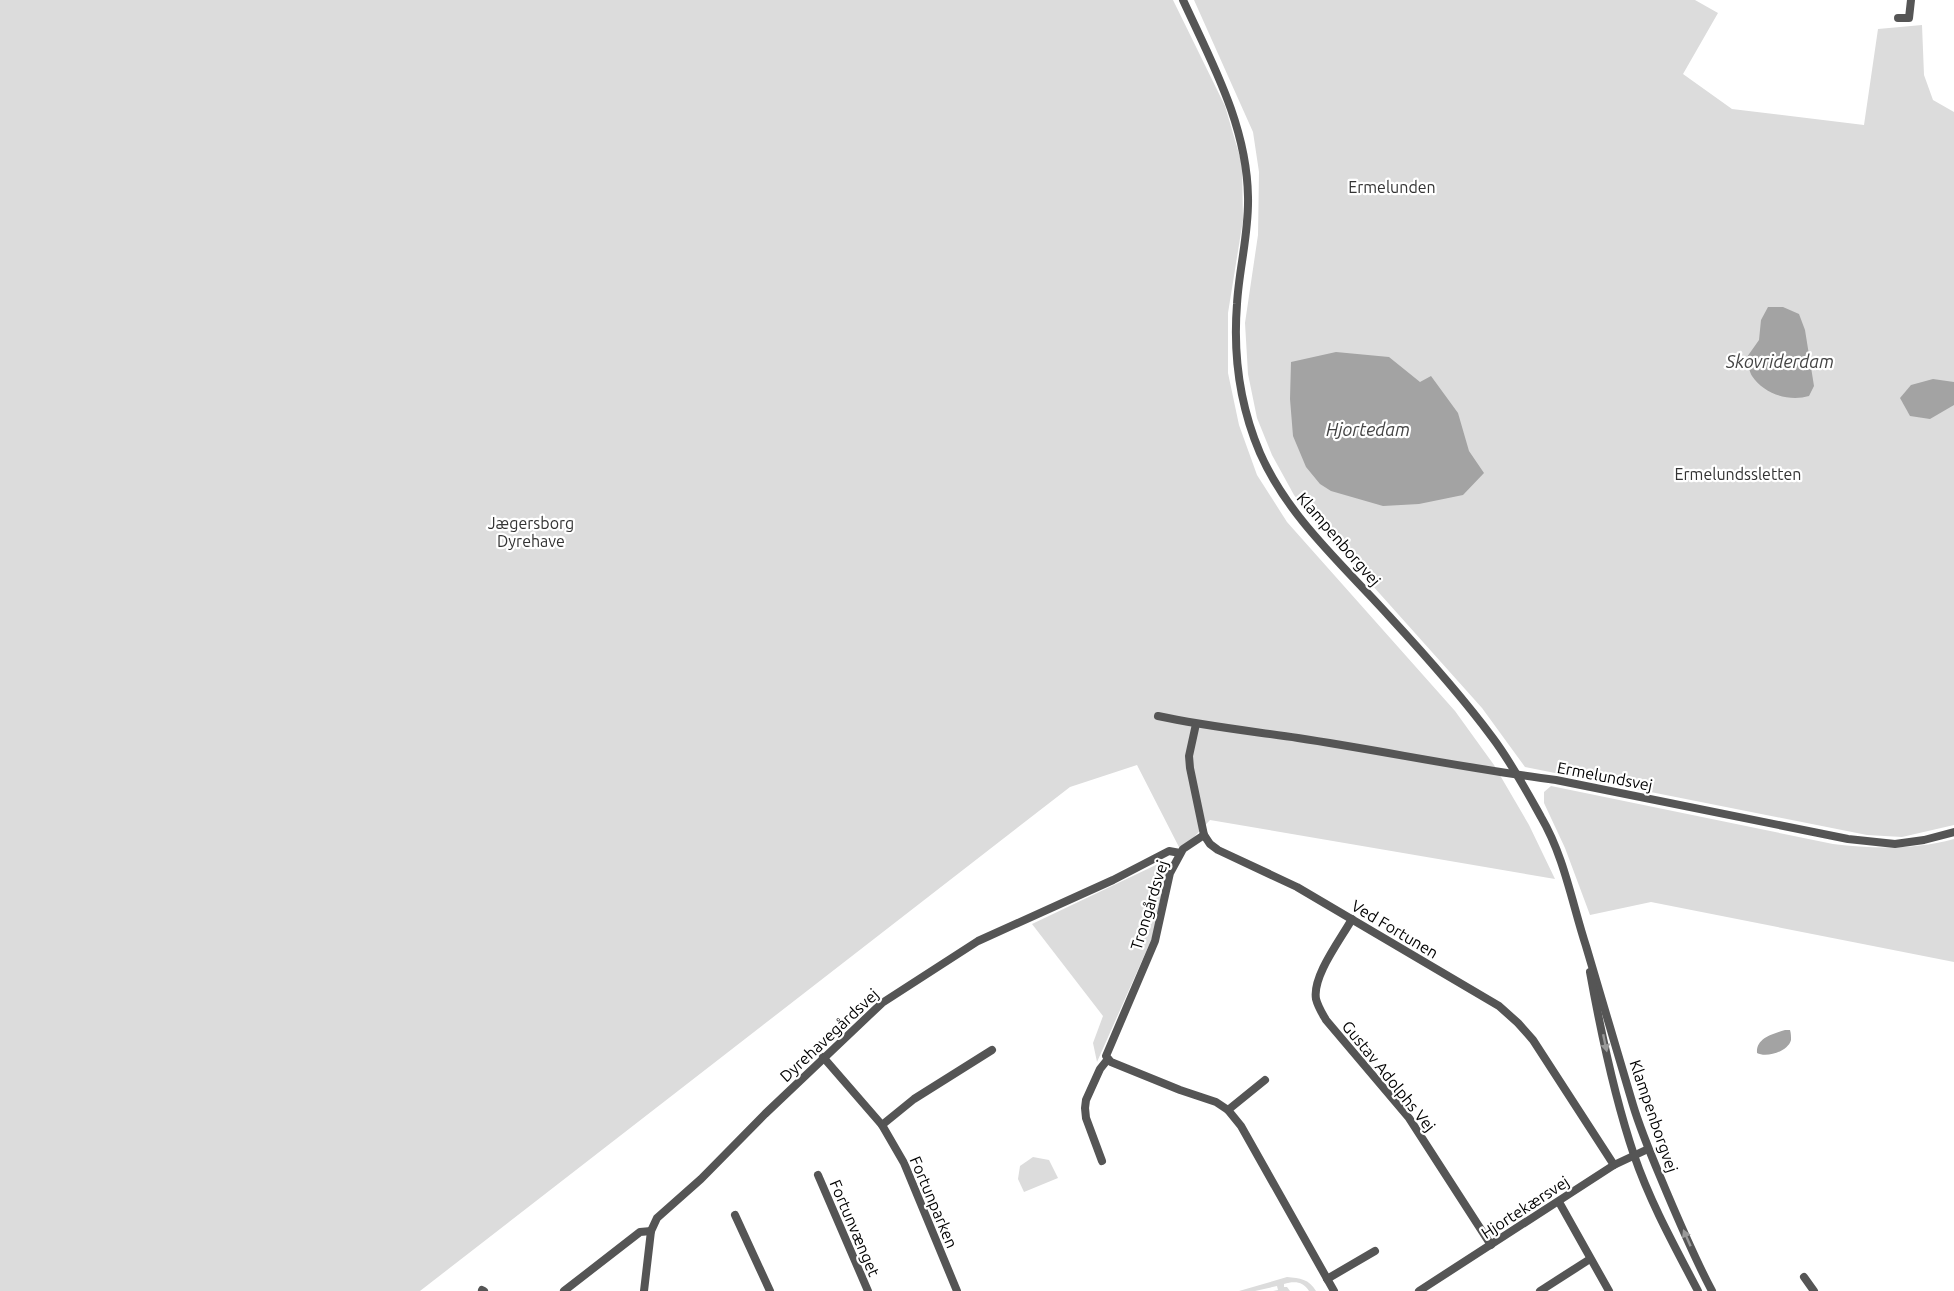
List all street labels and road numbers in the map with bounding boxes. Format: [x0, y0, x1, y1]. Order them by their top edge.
street label: Klampenborgvej [1294, 489, 1384, 589]
street label: Ermelundsvej [1556, 758, 1654, 794]
street label: Trongårdsvej [1127, 858, 1171, 952]
street label: Ved Fortunen [1348, 896, 1442, 962]
street label: Dyrehavegårdsvej [776, 985, 882, 1085]
street label: Gustav Adolphs Vej [1339, 1017, 1439, 1135]
street label: Klampenborgvej [1626, 1057, 1682, 1175]
street label: Fortunparken [907, 1153, 961, 1251]
street label: Hjortekærsvej [1478, 1172, 1572, 1242]
street label: Fortunvænget [827, 1177, 884, 1280]

